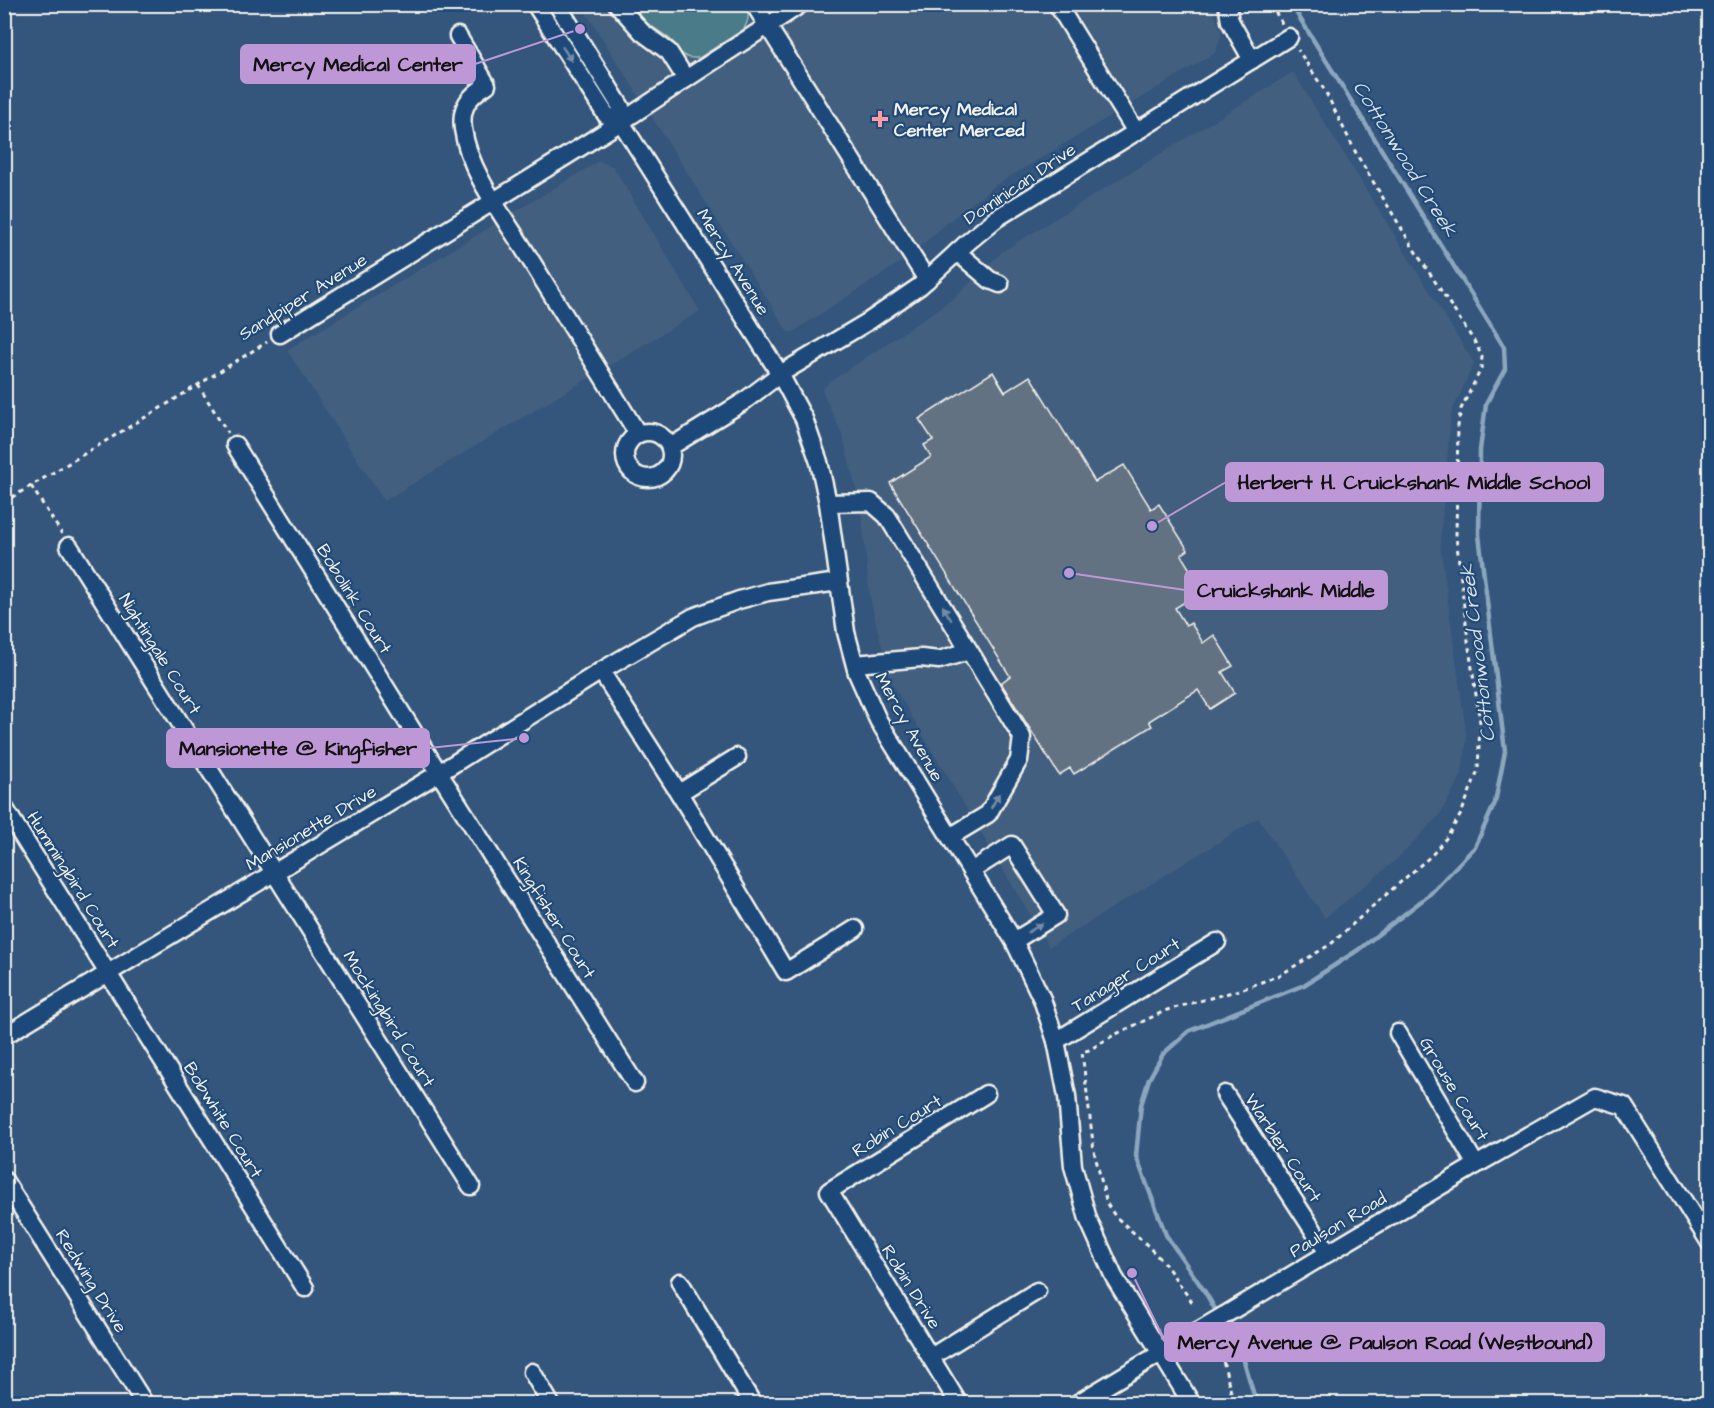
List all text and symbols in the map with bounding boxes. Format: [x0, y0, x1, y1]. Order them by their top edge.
callout: Mercy Medical Center [241, 45, 475, 83]
one-way arrow [561, 46, 572, 62]
text: Mercy Medical Center [253, 51, 464, 80]
water label: Cottonwood Creek [1346, 76, 1465, 243]
place label: Mercy Medical Center Merced [894, 97, 1025, 143]
marker: Mercy Medical Center Merced [871, 110, 889, 128]
street label: Dominican Drive [959, 137, 1081, 231]
street label: Mercy Avenue [689, 204, 776, 321]
street label: Sandpiper Avenue [234, 247, 372, 347]
callout: Herbert H. Cruickshank Middle School [1226, 463, 1603, 501]
text: Herbert H. Cruickshank Middle School [1238, 469, 1590, 497]
street label: Bobolink Court [310, 539, 398, 659]
water label: Cottonwood Creek [1453, 562, 1503, 743]
callout: Cruickshank Middle [1185, 571, 1387, 609]
text: Cruickshank Middle [1197, 577, 1375, 605]
street label: Nightingale Court [112, 589, 208, 721]
one-way arrow [941, 605, 952, 621]
street label: Mercy Avenue [868, 668, 950, 787]
callout: Mansionette @ Kingfisher [167, 729, 429, 767]
text: Mansionette @ Kingfisher [179, 735, 418, 764]
street label: Mansionette Drive [241, 779, 381, 877]
one-way arrow [989, 793, 1000, 809]
street label: Hummingbird Court [20, 807, 126, 955]
street label: Kingfisher Court [506, 852, 602, 985]
one-way arrow [1027, 922, 1043, 933]
street label: Tanager Court [1067, 931, 1186, 1019]
street label: Mockingbird Court [336, 946, 442, 1093]
street label: Grouse Court [1413, 1032, 1495, 1146]
street label: Bobwhite Court [177, 1057, 269, 1183]
street label: Robin Court [847, 1088, 947, 1163]
street label: Warbler Court [1238, 1089, 1328, 1208]
street label: Paulson Road [1285, 1186, 1391, 1264]
street label: Redwing Drive [48, 1224, 133, 1338]
street label: Robin Drive [875, 1240, 947, 1334]
callout: Mercy Avenue @ Paulson Road (Westbound) [1165, 1323, 1604, 1361]
text: Mercy Avenue @ Paulson Road (Westbound) [1178, 1329, 1593, 1358]

